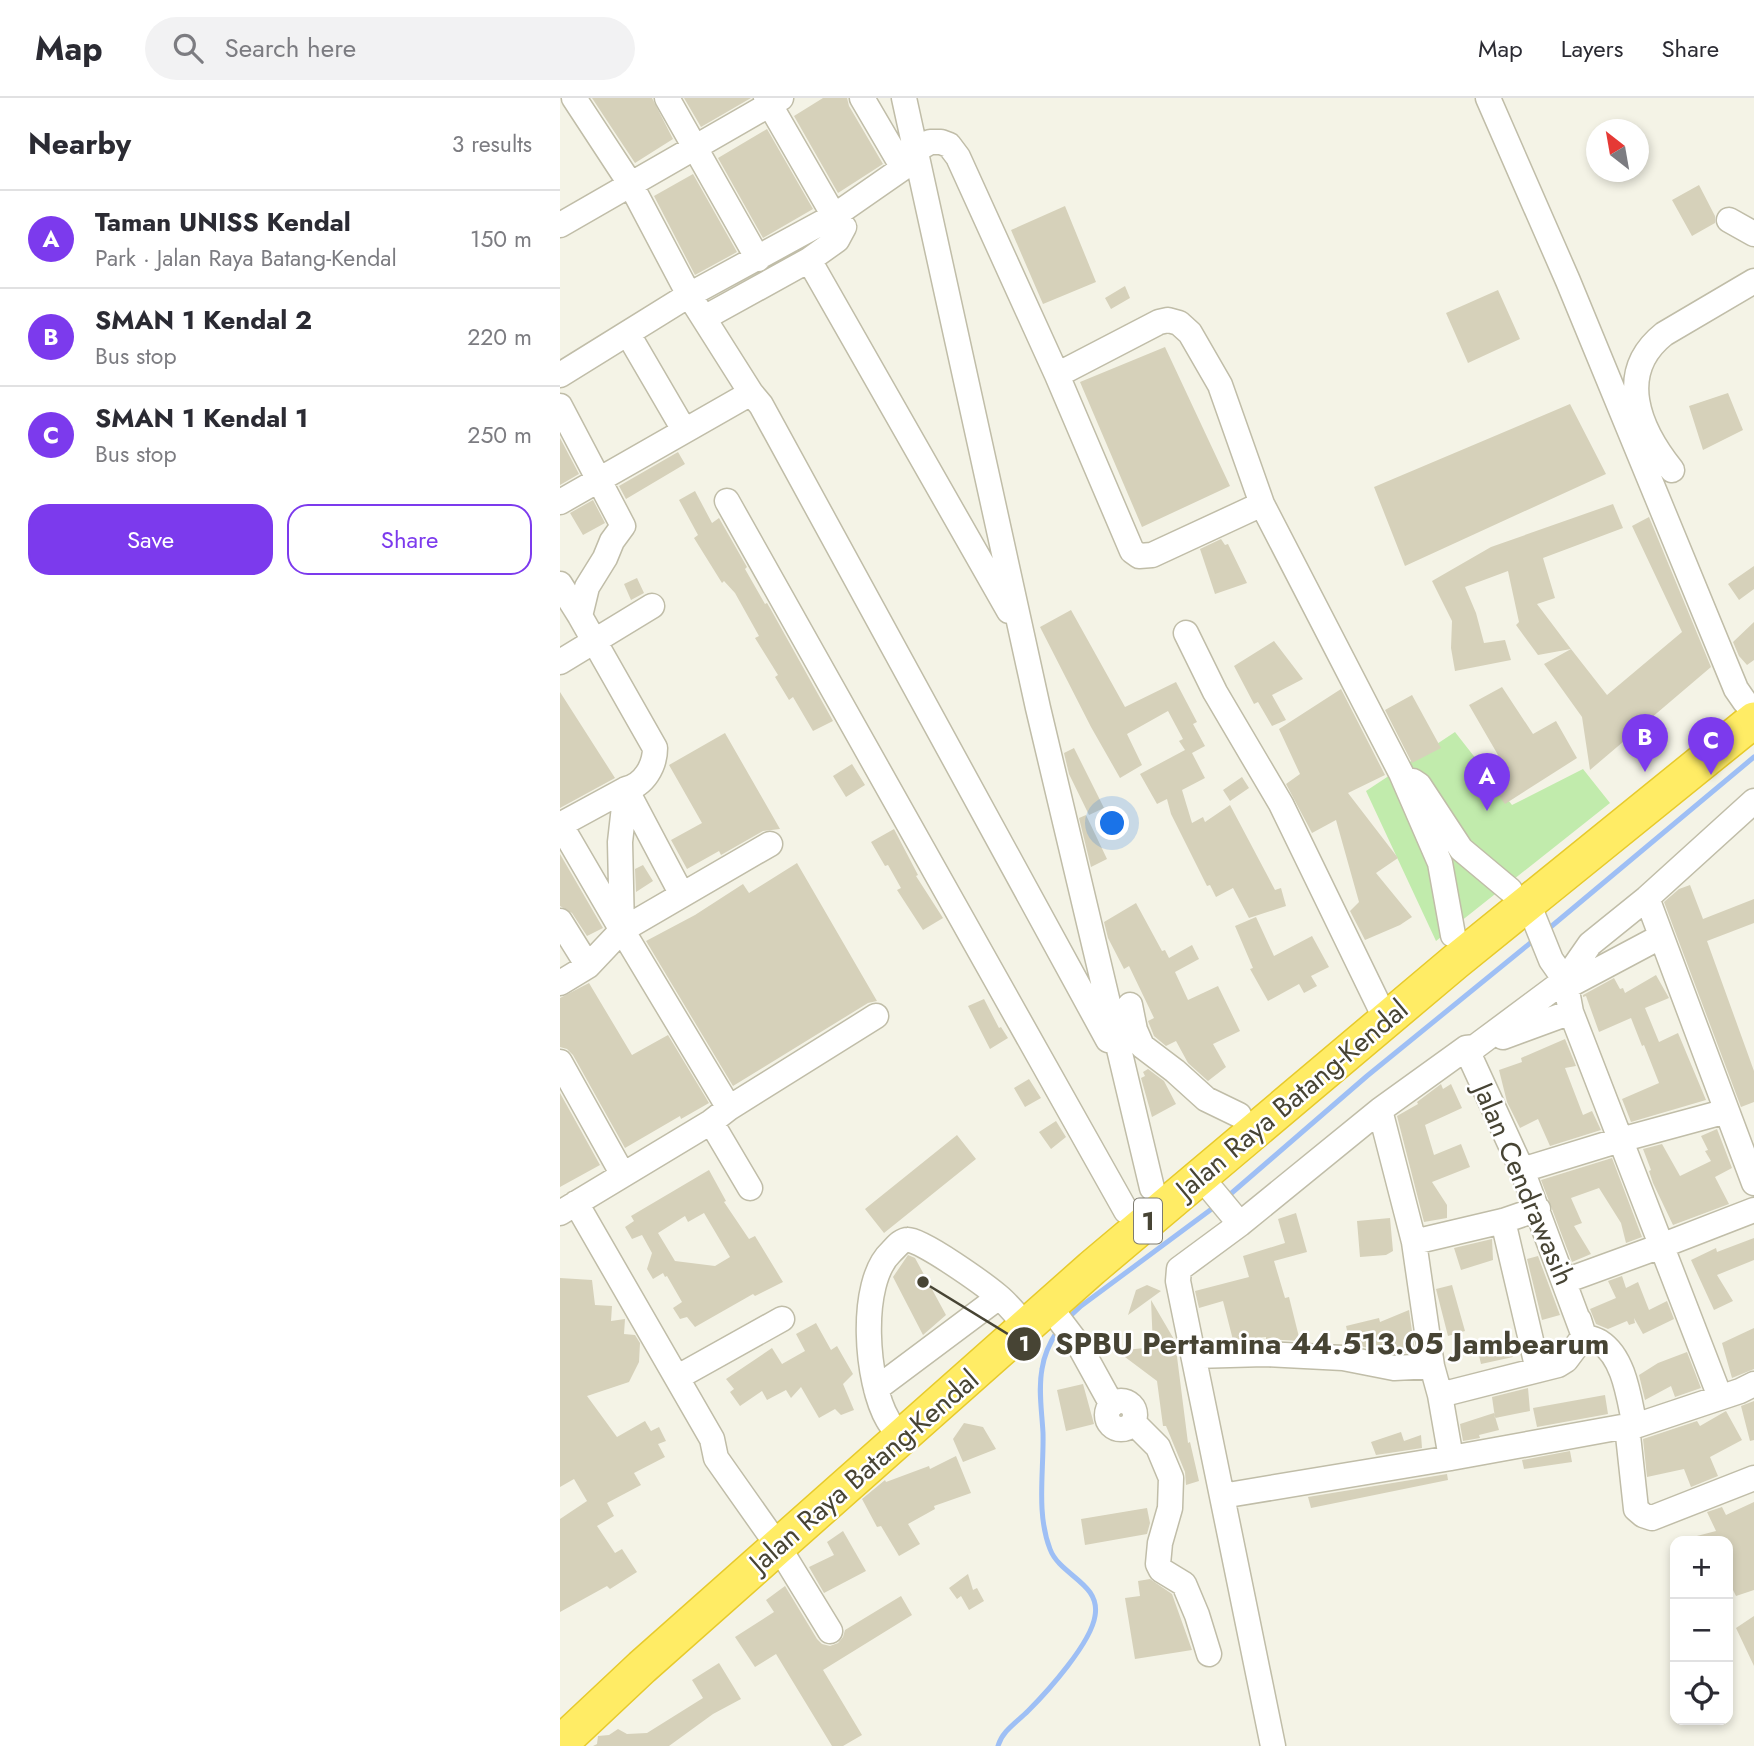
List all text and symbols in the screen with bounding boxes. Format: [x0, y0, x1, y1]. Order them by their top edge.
search box [145, 17, 635, 80]
text: Map [35, 25, 103, 72]
icon: search [169, 29, 207, 67]
text: Search here [225, 29, 356, 67]
text: Map [1478, 31, 1523, 66]
text: Layers [1561, 31, 1623, 66]
text: Share [1661, 31, 1719, 66]
north arrow [1586, 119, 1649, 182]
text: Nearby [28, 122, 131, 165]
text: 3 results [452, 127, 532, 161]
text: Taman UNISS Kendal [95, 203, 351, 241]
text: A [43, 222, 59, 256]
text: 150 m [470, 222, 532, 256]
text: Park · Jalan Raya Batang-Kendal [95, 241, 397, 275]
text: SMAN 1 Kendal 2 [95, 301, 312, 339]
text: B [43, 320, 59, 354]
text: 220 m [467, 320, 532, 354]
text: Bus stop [95, 339, 177, 373]
text: SMAN 1 Kendal 1 [95, 399, 308, 437]
text: C [43, 418, 59, 452]
text: 250 m [467, 418, 532, 452]
text: Bus stop [95, 437, 177, 471]
button: Save [28, 504, 273, 575]
button: Share [287, 504, 532, 575]
pin: B [1622, 714, 1668, 772]
pin: C [1688, 717, 1734, 775]
pin: A [1464, 753, 1510, 811]
your location [1095, 806, 1129, 840]
street label: Jalan Raya Batang-Kendal [1164, 989, 1417, 1211]
street label: Jalan Cendrawasih [1461, 1073, 1585, 1292]
road number: 1 [1134, 1198, 1162, 1244]
callout: SPBU Pertamina 44.513.05 Jambearum [1006, 1318, 1624, 1369]
text: SPBU Pertamina 44.513.05 Jambearum [1055, 1322, 1609, 1365]
text: 1 [1019, 1329, 1029, 1359]
street label: Jalan Raya Batang-Kendal [737, 1360, 988, 1585]
map controls [1670, 1536, 1733, 1725]
button: + [1670, 1536, 1733, 1599]
button: − [1670, 1599, 1733, 1662]
button: locate [1670, 1662, 1733, 1725]

